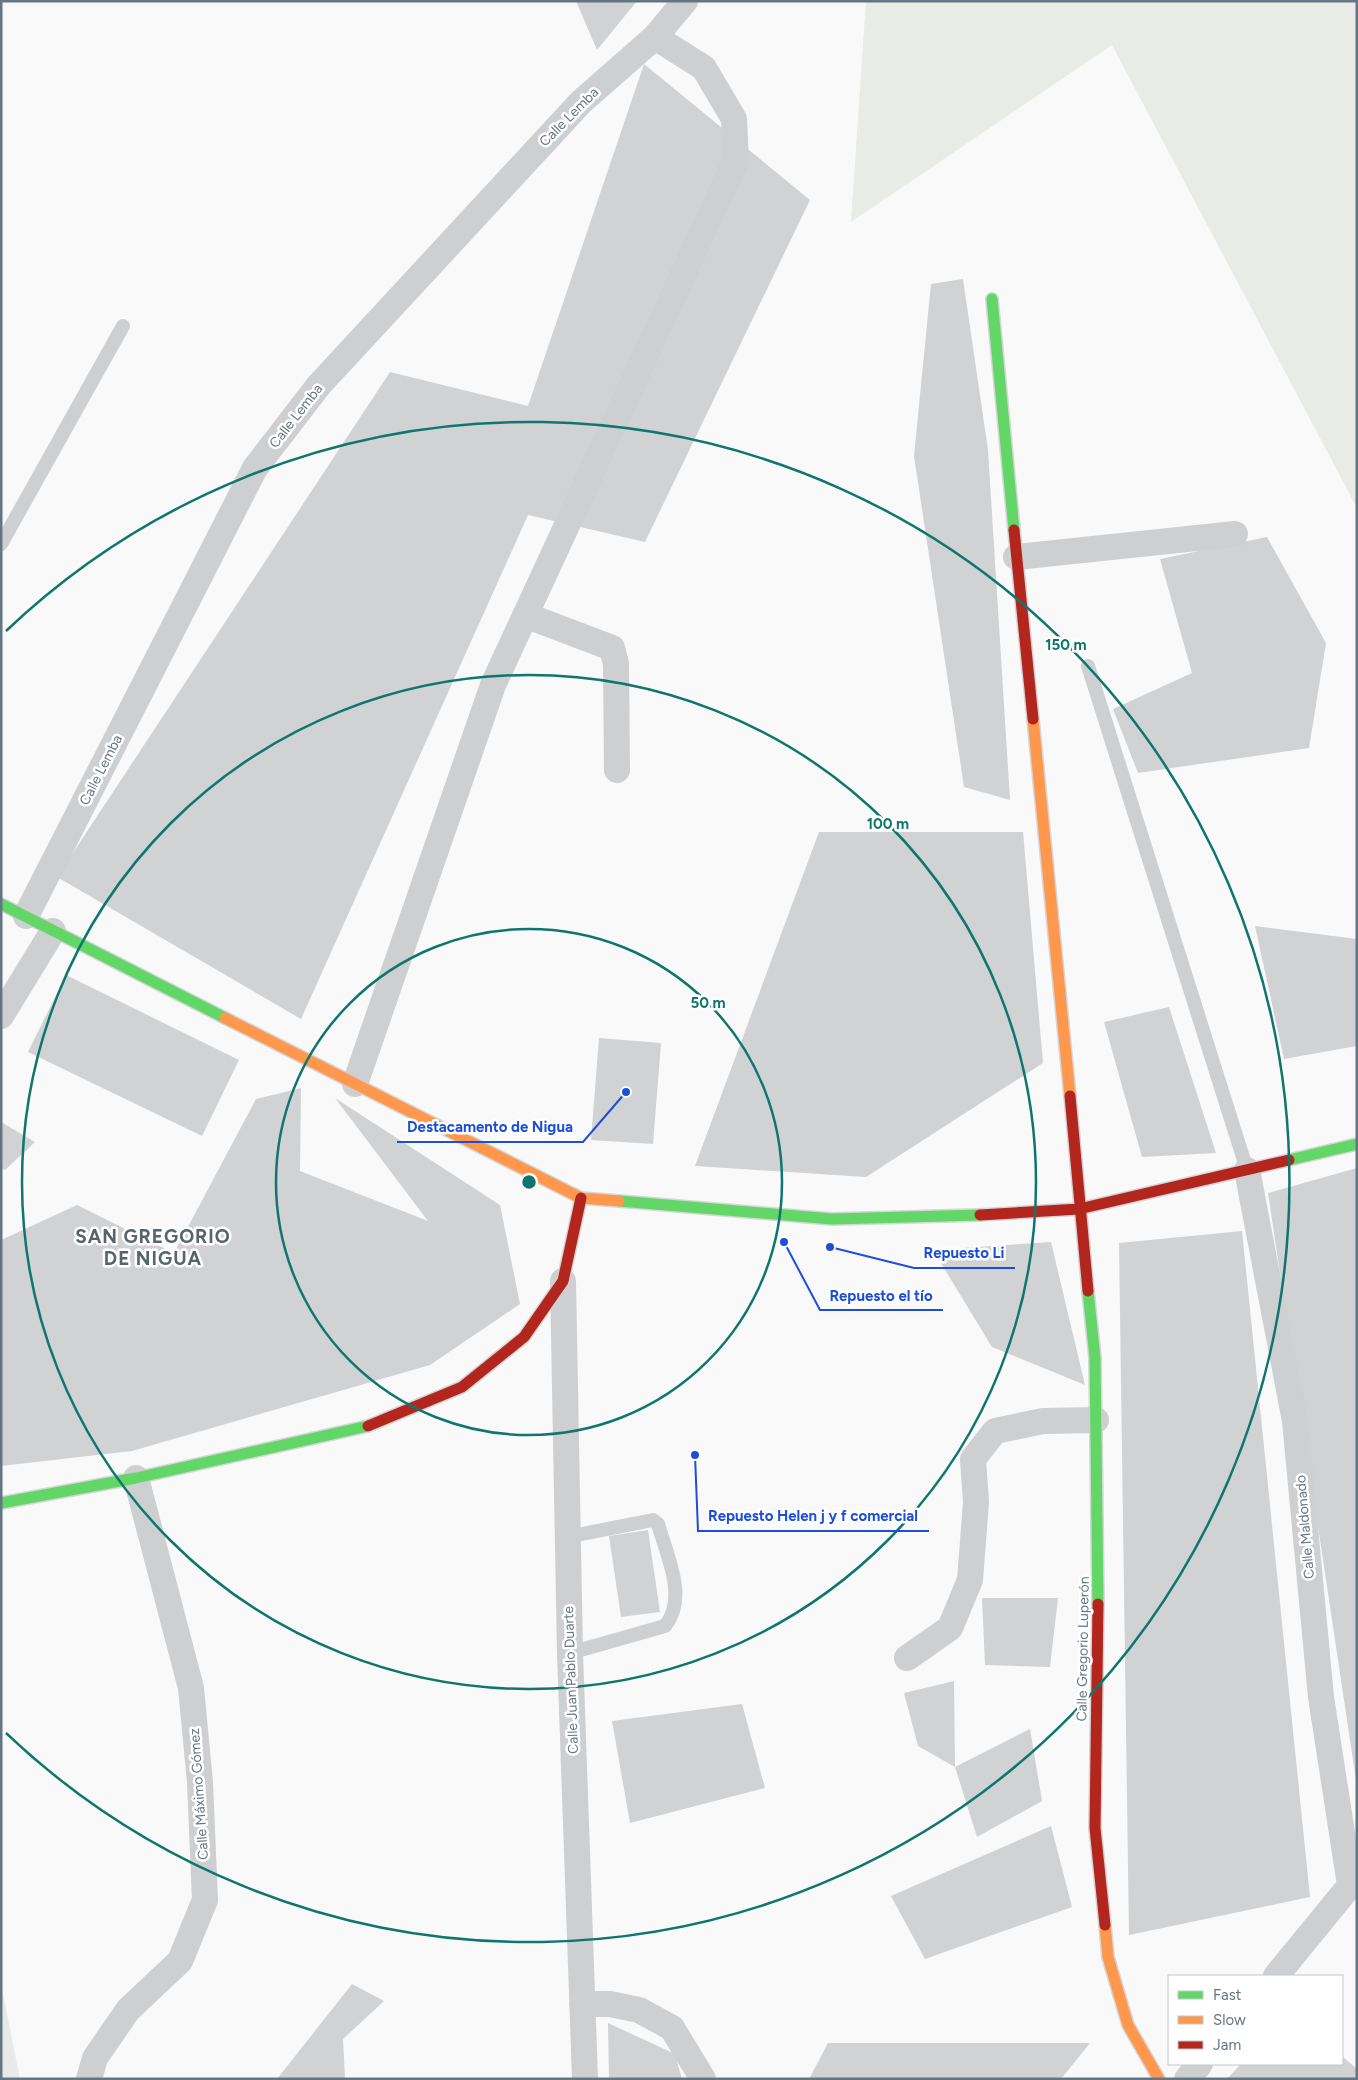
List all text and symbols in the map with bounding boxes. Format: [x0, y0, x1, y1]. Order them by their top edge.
street label: Calle Lemba [536, 84, 602, 150]
street label: Calle Lemba [266, 381, 326, 451]
text: 150 m [1045, 636, 1087, 654]
street label: Calle Lemba [76, 732, 126, 808]
text: 100 m [867, 815, 909, 833]
text: 50 m [690, 994, 726, 1012]
callout: Destacamento de Nigua [397, 1112, 583, 1142]
text: Destacamento de Nigua [407, 1118, 573, 1136]
centre of rings [520, 1173, 538, 1191]
district label: SAN GREGORIO DE NIGUA [75, 1225, 231, 1270]
callout: Repuesto Li [914, 1238, 1015, 1268]
text: Repuesto Li [924, 1244, 1005, 1262]
callout: Repuesto el tío [820, 1280, 943, 1310]
text: Repuesto el tío [829, 1287, 933, 1305]
street label: Calle Maldonado [1292, 1474, 1318, 1580]
callout: Repuesto Helen j y f comercial [698, 1501, 929, 1531]
text: Repuesto Helen j y f comercial [708, 1507, 918, 1525]
street label: Calle Gregorio Luperón [1073, 1576, 1093, 1722]
street label: Calle Juan Pablo Duarte [560, 1605, 582, 1754]
street label: Calle Máximo Gómez [186, 1727, 212, 1860]
legend [1168, 1975, 1343, 2065]
text: Fast [1213, 1986, 1242, 2004]
text: Slow [1213, 2011, 1246, 2029]
text: Jam [1213, 2036, 1241, 2054]

